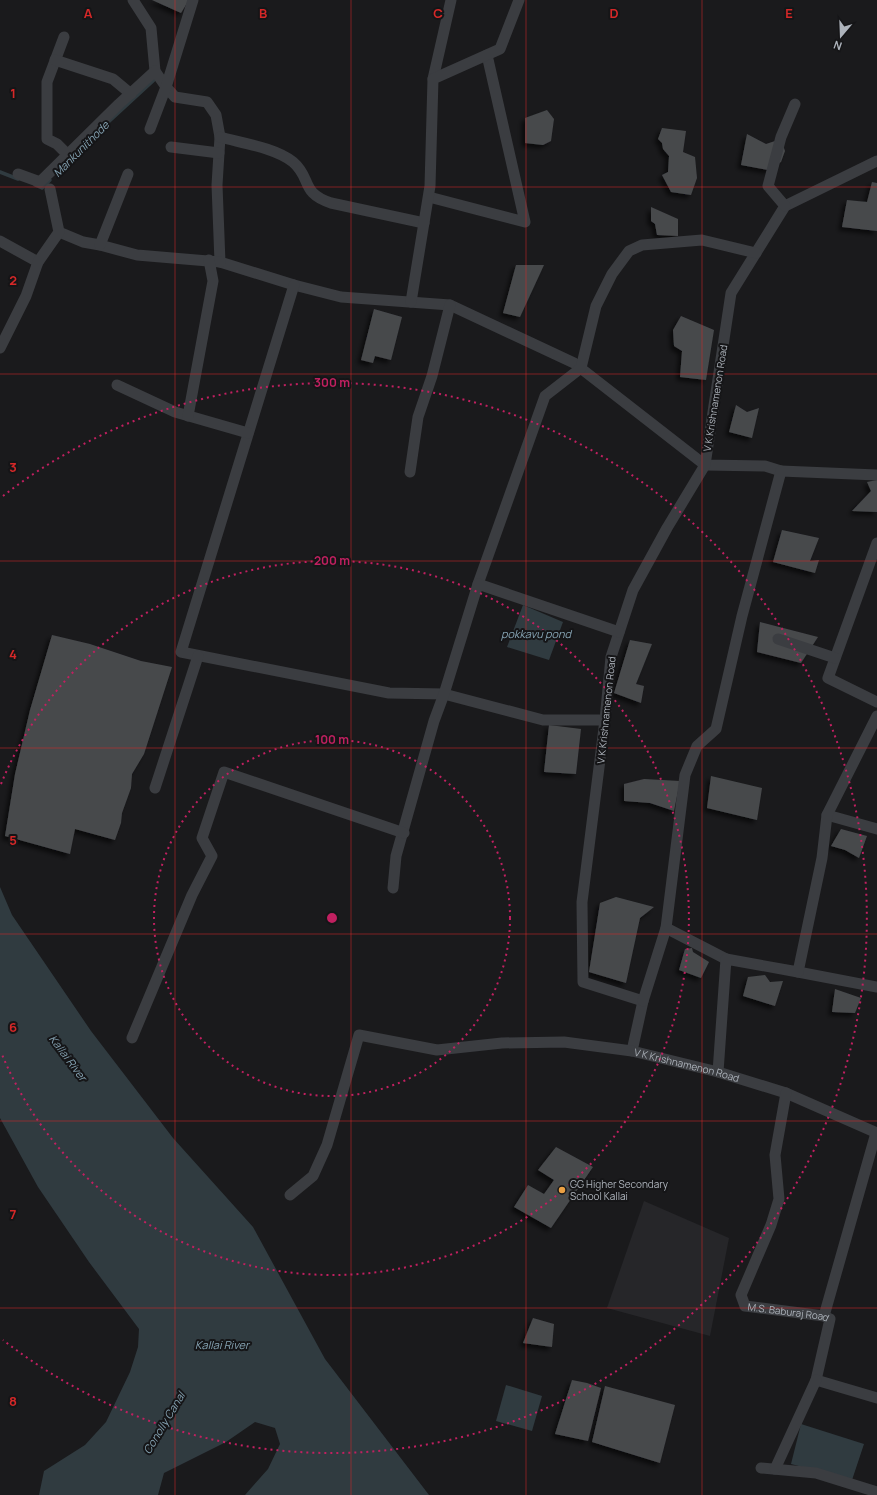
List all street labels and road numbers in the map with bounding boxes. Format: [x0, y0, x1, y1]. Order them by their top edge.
street label: V K Krishnamenon Road [700, 344, 730, 452]
street label: V K Krishnamenon Road [593, 656, 619, 764]
street label: V K Krishnamenon Road [633, 1045, 741, 1085]
street label: M.S. Baburaj Road [747, 1299, 832, 1325]

